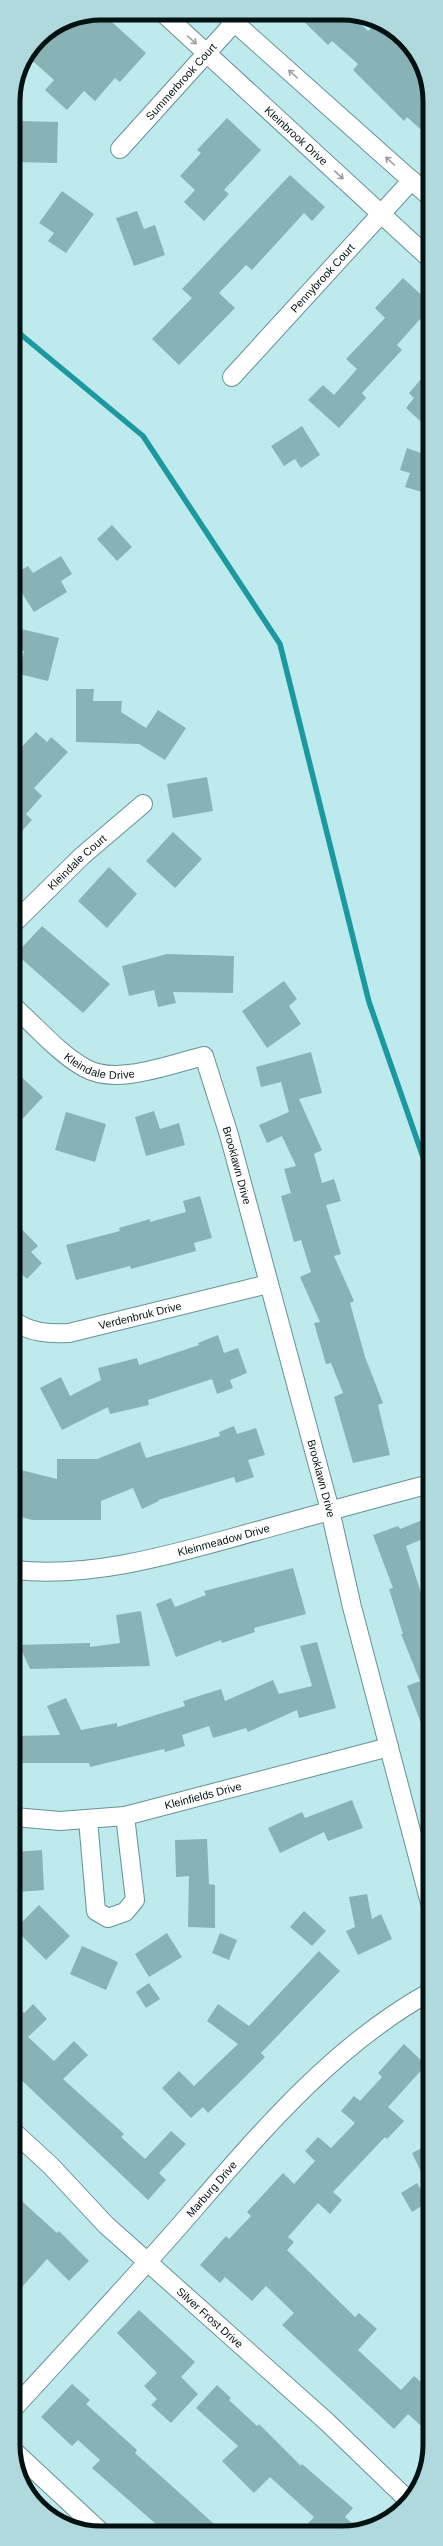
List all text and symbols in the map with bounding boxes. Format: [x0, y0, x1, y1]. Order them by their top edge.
one-way arrow [186, 35, 197, 44]
street label: Summerbrook Court [143, 41, 219, 122]
one-way arrow [288, 69, 298, 79]
street label: Kleinbrook Drive [262, 104, 330, 167]
one-way arrow [385, 156, 395, 165]
one-way arrow [334, 170, 344, 180]
street label: Pennybrook Court [288, 241, 357, 315]
street label: Kleindale Court [45, 832, 109, 892]
street label: Kleindale Drive [62, 1050, 135, 1081]
street label: Brooklawn Drive [221, 1125, 253, 1206]
street label: Verdenbruk Drive [97, 1300, 183, 1332]
street label: Brooklawn Drive [305, 1438, 337, 1518]
street label: Kleinmeadow Drive [176, 1522, 271, 1558]
street label: Kleinfields Drive [163, 1780, 243, 1811]
street label: Marburg Drive [184, 2159, 239, 2219]
street label: Silver Frost Drive [174, 2285, 245, 2350]

